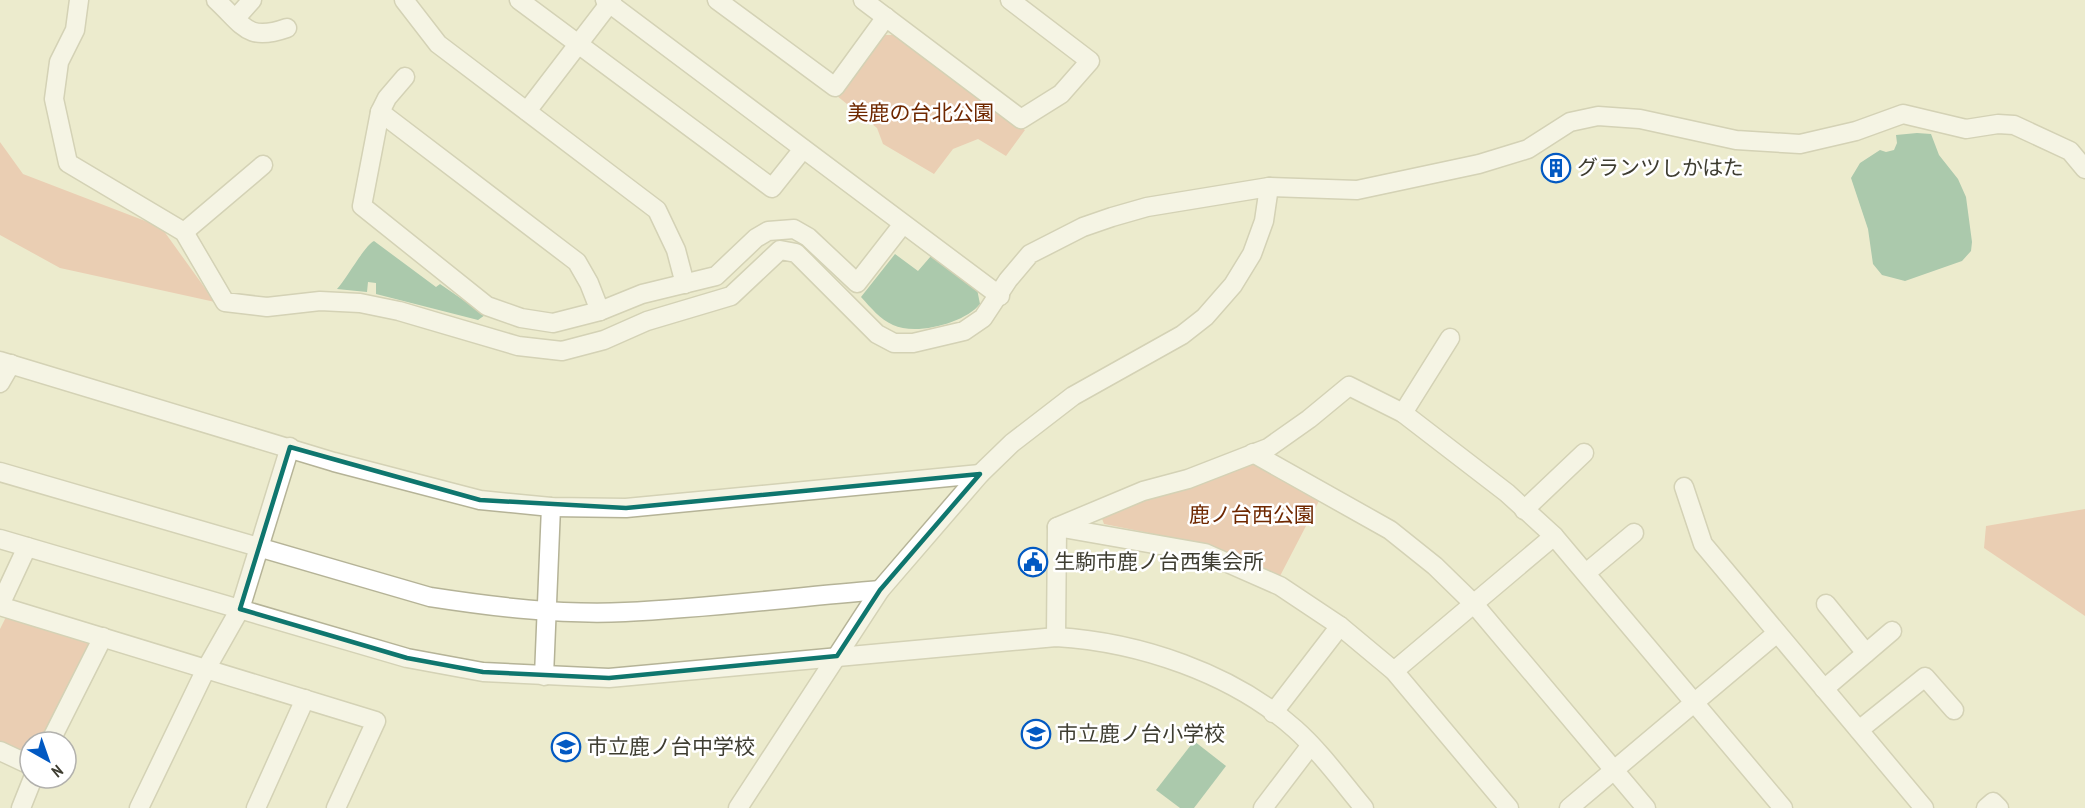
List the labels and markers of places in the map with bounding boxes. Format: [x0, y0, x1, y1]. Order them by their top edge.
building icon: グランツしかはた [1540, 152, 1572, 184]
place label: グランツしかはた [1577, 154, 1744, 181]
public building icon: 生駒市鹿ノ台西集会所 [1017, 546, 1049, 578]
place label: 生駒市鹿ノ台西集会所 [1054, 548, 1264, 575]
school or university icon: 市立鹿ノ台小学校 [1020, 718, 1052, 750]
place label: 市立鹿ノ台小学校 [1057, 720, 1225, 747]
school or university icon: 市立鹿ノ台中学校 [550, 731, 582, 763]
place label: 市立鹿ノ台中学校 [587, 733, 755, 760]

